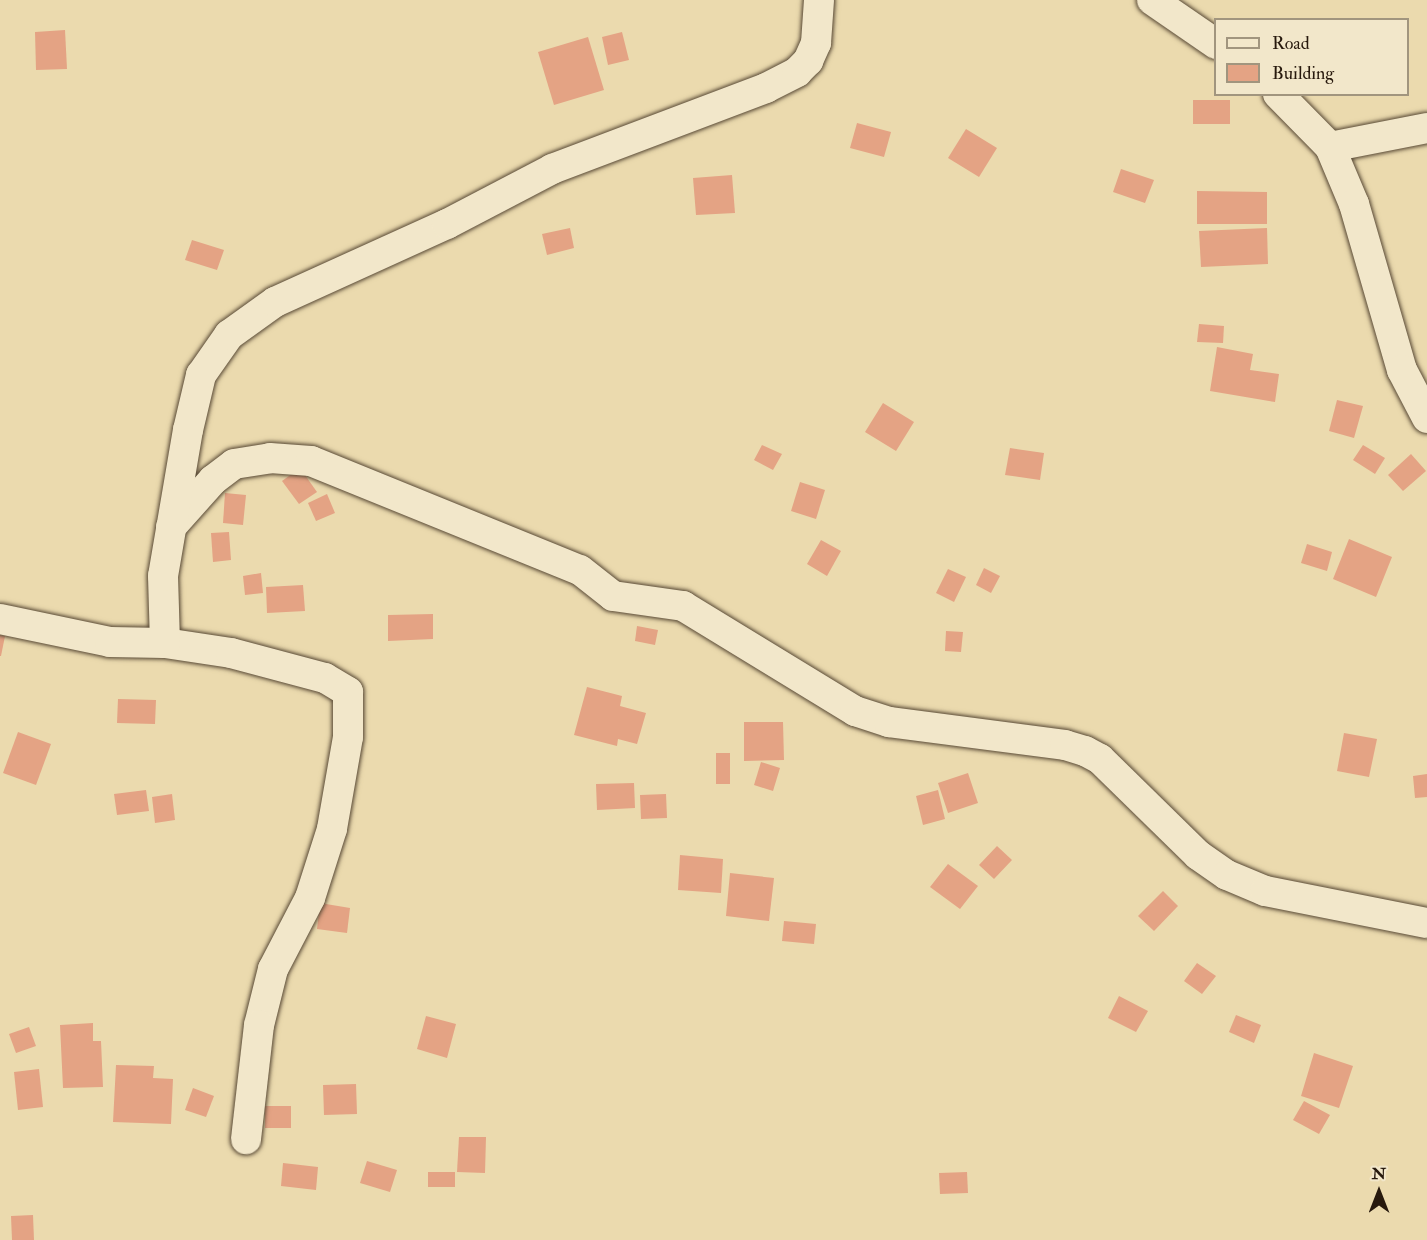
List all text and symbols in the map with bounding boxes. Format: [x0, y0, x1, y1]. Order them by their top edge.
legend [1214, 18, 1409, 96]
text: Road [1272, 32, 1310, 55]
text: Building [1272, 62, 1334, 85]
north arrow [1349, 1162, 1409, 1222]
text: N [1372, 1164, 1386, 1184]

